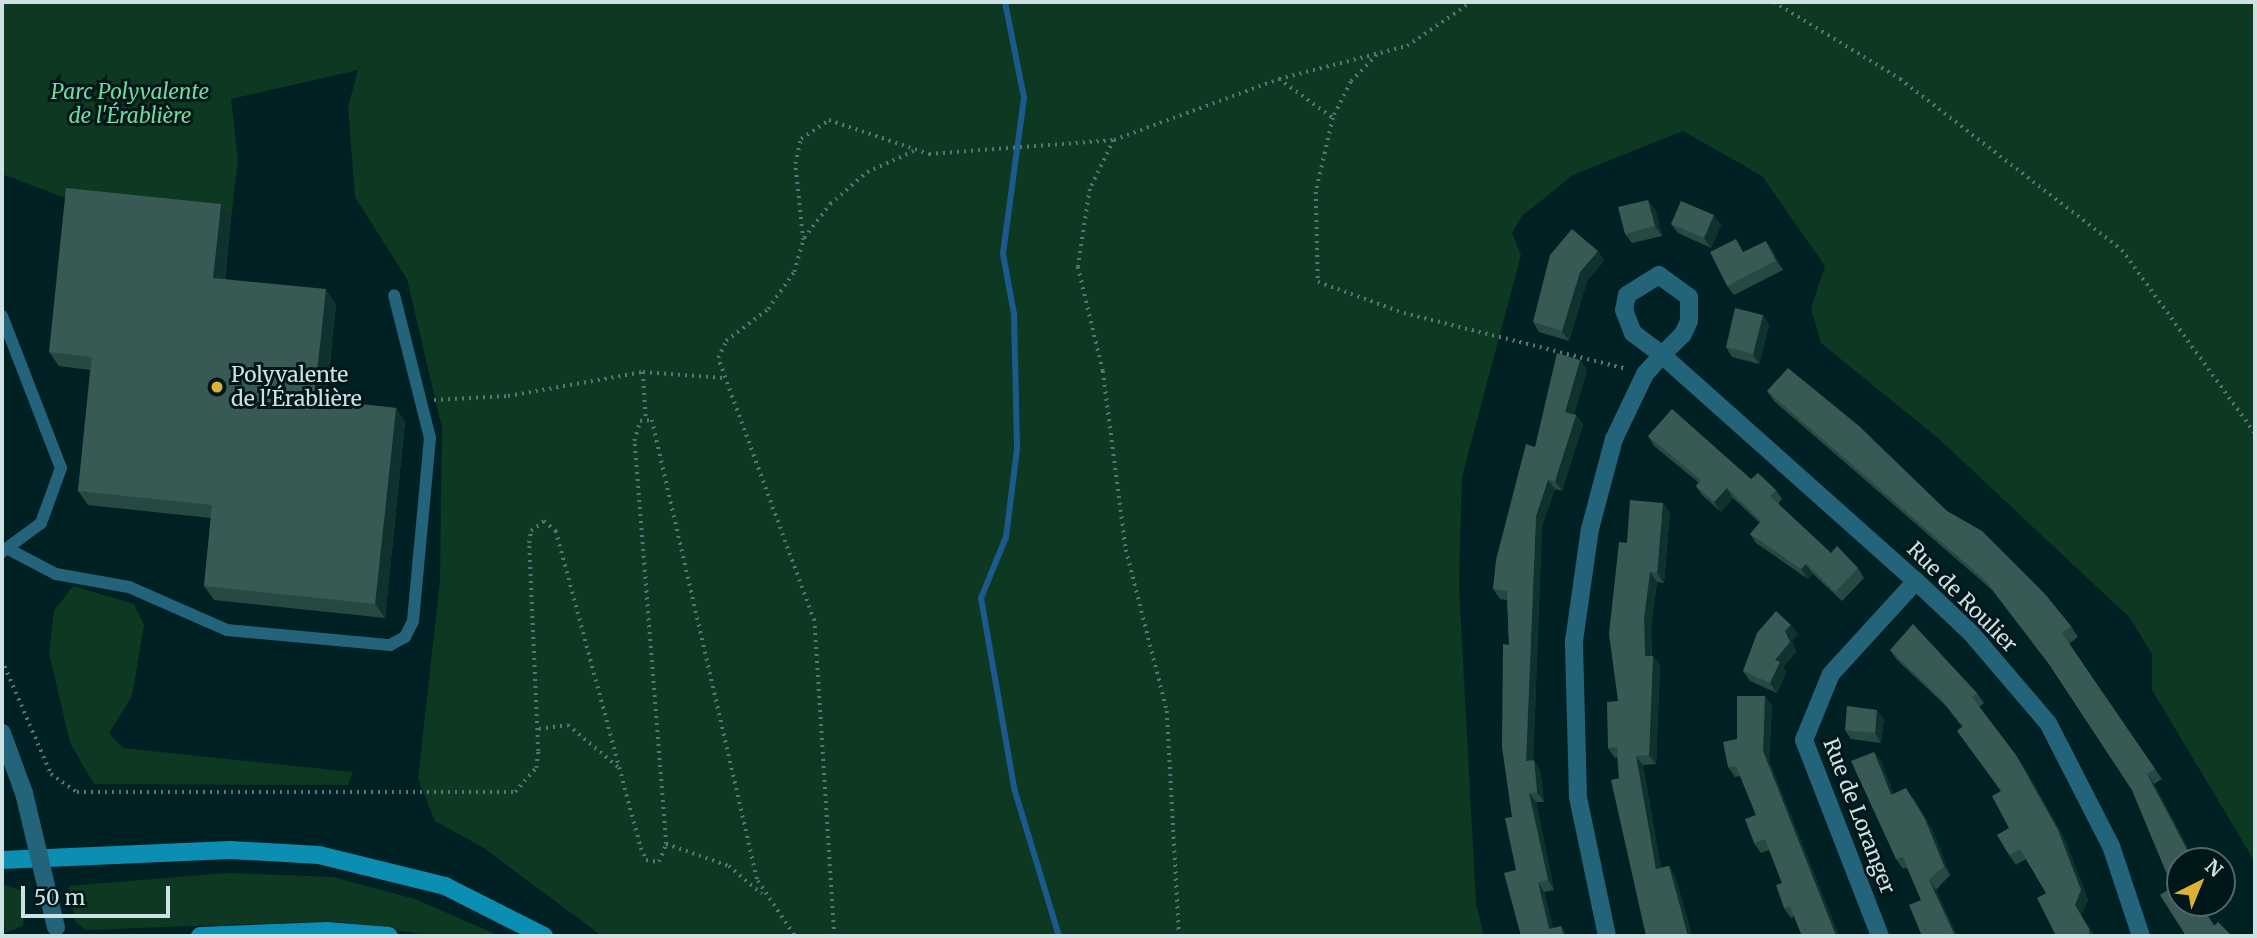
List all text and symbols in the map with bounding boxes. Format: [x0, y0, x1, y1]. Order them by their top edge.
park label: Parc Polyvalente de l'Érablière [51, 79, 209, 129]
place label: Polyvalente de l'Érablière [231, 362, 362, 412]
marker: Polyvalente de l'Érablière [209, 379, 225, 395]
street label: Rue de Roulier [1902, 537, 2022, 657]
street label: Rue de Loranger [1818, 735, 1900, 897]
north arrow [2166, 847, 2236, 917]
text: N [2200, 854, 2228, 882]
scale bar [24, 872, 173, 916]
text: 50 m [34, 884, 85, 911]

